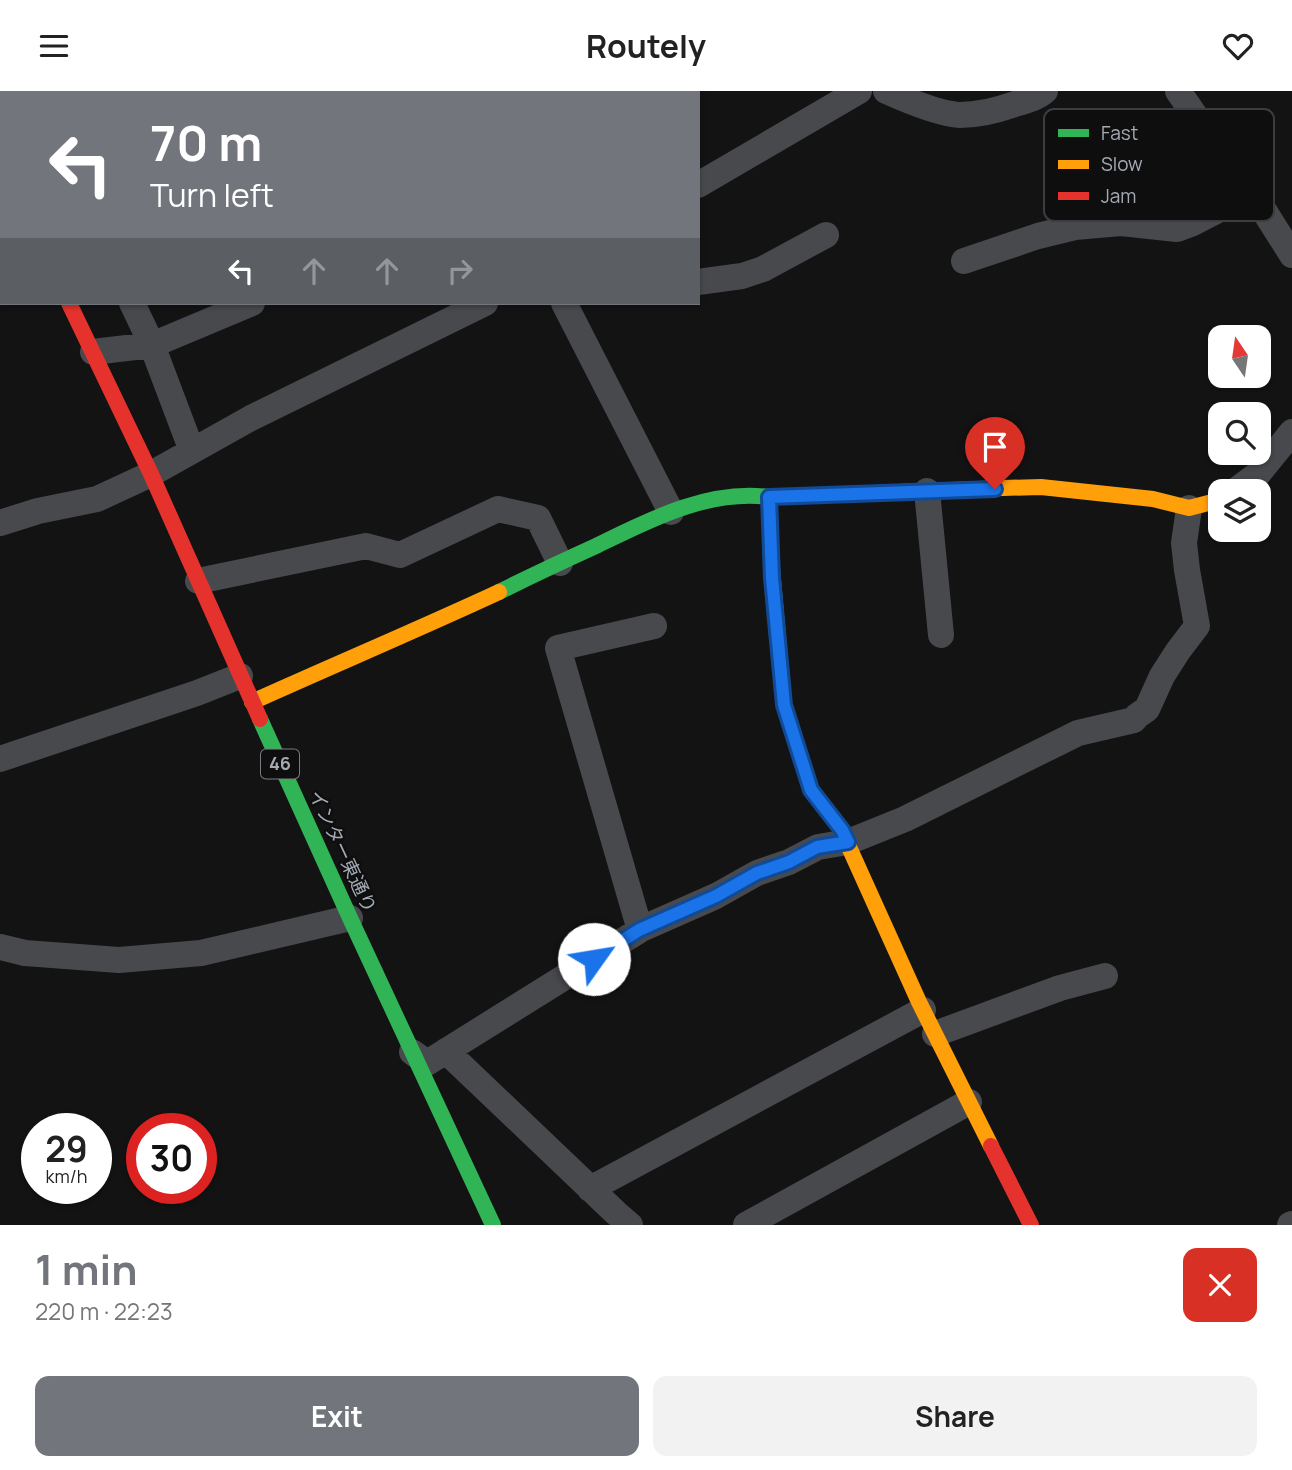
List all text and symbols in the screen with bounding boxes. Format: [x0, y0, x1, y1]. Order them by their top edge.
text: Routely [586, 24, 706, 68]
icon: menu [35, 27, 73, 65]
icon: heart [1219, 27, 1257, 65]
text: 70 m [150, 109, 262, 176]
legend [1044, 109, 1274, 221]
icon: left [35, 119, 126, 210]
text: Fast [1101, 120, 1138, 146]
text: Slow [1101, 151, 1143, 177]
text: Turn left [150, 173, 274, 217]
text: Jam [1101, 183, 1136, 209]
icon: left [222, 252, 260, 290]
icon: ahead [295, 252, 333, 290]
icon: ahead [368, 252, 406, 290]
icon: right [441, 252, 479, 290]
north arrow [1208, 325, 1270, 389]
map controls [1208, 325, 1271, 542]
button: search [1208, 402, 1271, 465]
pin [965, 417, 1025, 489]
icon: arrive [976, 428, 1014, 466]
button: layers [1208, 479, 1271, 542]
road number: 46 [261, 749, 299, 779]
street label: インター東通り [303, 785, 383, 917]
position arrow [557, 922, 631, 996]
speed limit sign: 30 [126, 1113, 217, 1204]
text: 29 [45, 1125, 88, 1173]
text: km/h [46, 1164, 87, 1188]
text: 1 min [35, 1240, 138, 1298]
button: close [1183, 1248, 1257, 1322]
text: 220 m · 22:23 [35, 1295, 173, 1327]
button: Exit [35, 1376, 639, 1456]
button: Share [653, 1376, 1257, 1456]

